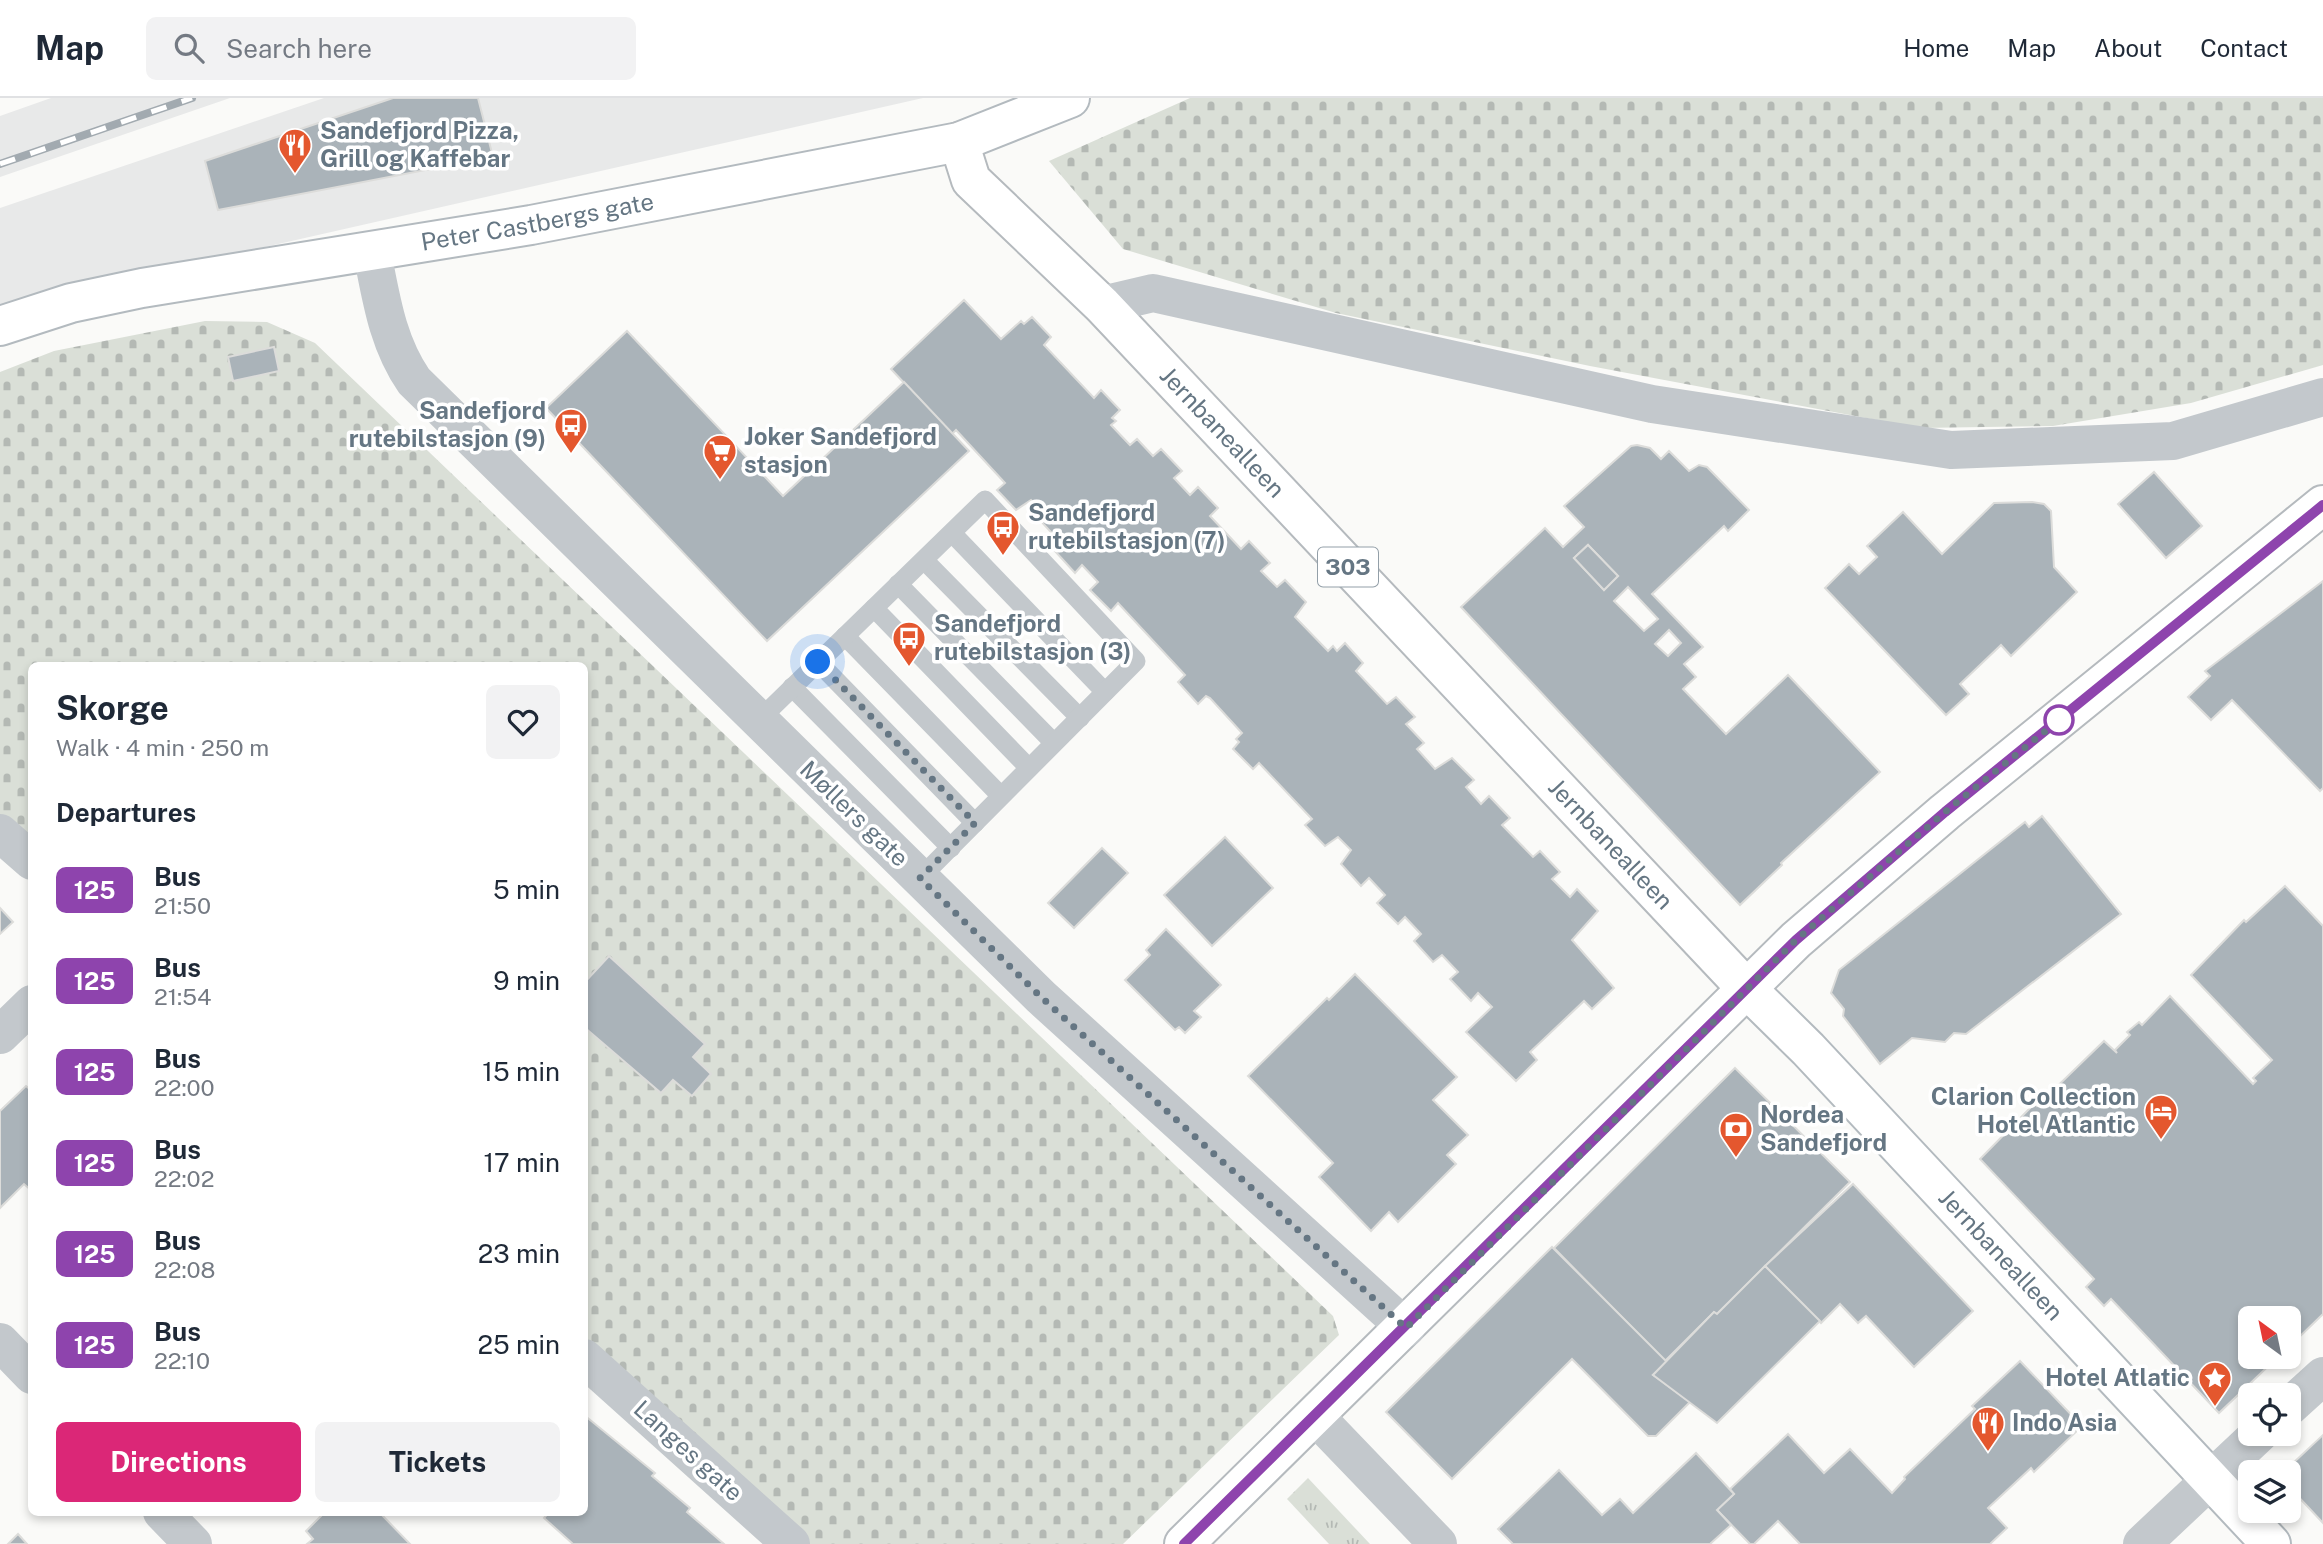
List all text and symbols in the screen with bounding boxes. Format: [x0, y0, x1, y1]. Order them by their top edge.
search box [146, 17, 636, 80]
text: Map [35, 29, 104, 67]
icon: search [170, 29, 208, 67]
text: Search here [226, 33, 372, 64]
text: Home [1903, 34, 1969, 62]
text: Map [2007, 34, 2056, 62]
text: About [2094, 34, 2162, 62]
text: Contact [2200, 34, 2288, 62]
place label: Sandefjord Pizza, Grill og Kaffebar [320, 116, 519, 172]
restaurant icon: Sandefjord Pizza, Grill og Kaffebar [276, 126, 314, 175]
street label: Peter Castbergs gate [419, 187, 656, 256]
street label: Jernbanealleen [1155, 361, 1291, 503]
place label: Sandefjord rutebilstasjon (9) [349, 396, 546, 452]
bus stop icon: Sandefjord rutebilstasjon (9) [552, 406, 590, 455]
place label: Joker Sandefjord stasjon [744, 422, 937, 478]
supermarket icon: Joker Sandefjord stasjon [701, 432, 739, 481]
place label: Sandefjord rutebilstasjon (7) [1028, 498, 1226, 554]
bus stop icon: Sandefjord rutebilstasjon (7) [984, 508, 1022, 557]
road number: 303 [1318, 547, 1378, 587]
place label: Sandefjord rutebilstasjon (3) [934, 609, 1131, 665]
bus stop icon: Sandefjord rutebilstasjon (3) [890, 619, 928, 668]
your location [800, 644, 835, 679]
button: heart [486, 685, 560, 759]
text: Skorge [56, 689, 169, 727]
unlabelled marker [2044, 705, 2074, 735]
text: Walk · 4 min · 250 m [56, 734, 269, 761]
street label: Møllers gate [795, 755, 915, 872]
street label: Jernbanealleen [1543, 772, 1679, 915]
text: Departures [56, 797, 196, 828]
text: Bus [154, 861, 201, 892]
text: 5 min [493, 874, 560, 905]
text: 125 [74, 876, 115, 904]
text: 21:50 [154, 892, 211, 919]
text: Bus [154, 952, 201, 983]
text: 9 min [493, 965, 560, 996]
text: 125 [74, 967, 115, 995]
text: 21:54 [154, 983, 211, 1010]
text: Bus [154, 1043, 201, 1074]
text: 15 min [482, 1056, 560, 1087]
text: 125 [74, 1058, 115, 1086]
text: 22:00 [154, 1074, 215, 1101]
place label: Clarion Collection Hotel Atlantic [1931, 1082, 2136, 1138]
hotel icon: Clarion Collection Hotel Atlantic [2142, 1092, 2180, 1141]
place label: Nordea Sandefjord [1760, 1100, 1887, 1156]
bank icon: Nordea Sandefjord [1717, 1110, 1755, 1159]
text: Bus [154, 1134, 201, 1165]
text: 17 min [483, 1147, 560, 1178]
text: 125 [74, 1149, 115, 1177]
text: 22:02 [154, 1165, 214, 1192]
street label: Jernbanealleen [1933, 1183, 2069, 1326]
text: Bus [154, 1225, 201, 1256]
text: 23 min [478, 1238, 560, 1269]
text: 125 [74, 1240, 115, 1268]
text: 22:08 [154, 1256, 215, 1283]
north arrow [2238, 1306, 2301, 1368]
map controls [2238, 1306, 2301, 1523]
text: Bus [154, 1316, 201, 1347]
text: 25 min [477, 1329, 560, 1360]
text: 125 [74, 1331, 115, 1359]
text: 22:10 [154, 1347, 210, 1374]
place icon: Hotel Atlatic [2196, 1359, 2234, 1408]
place label: Hotel Atlatic [2045, 1363, 2190, 1391]
button: locate [2238, 1383, 2301, 1446]
street label: Langes gate [629, 1394, 749, 1506]
restaurant icon: Indo Asia [1969, 1404, 2007, 1453]
place label: Indo Asia [2012, 1408, 2117, 1436]
button: Directions [56, 1422, 301, 1502]
button: Tickets [315, 1422, 560, 1502]
button: layers [2238, 1460, 2301, 1523]

